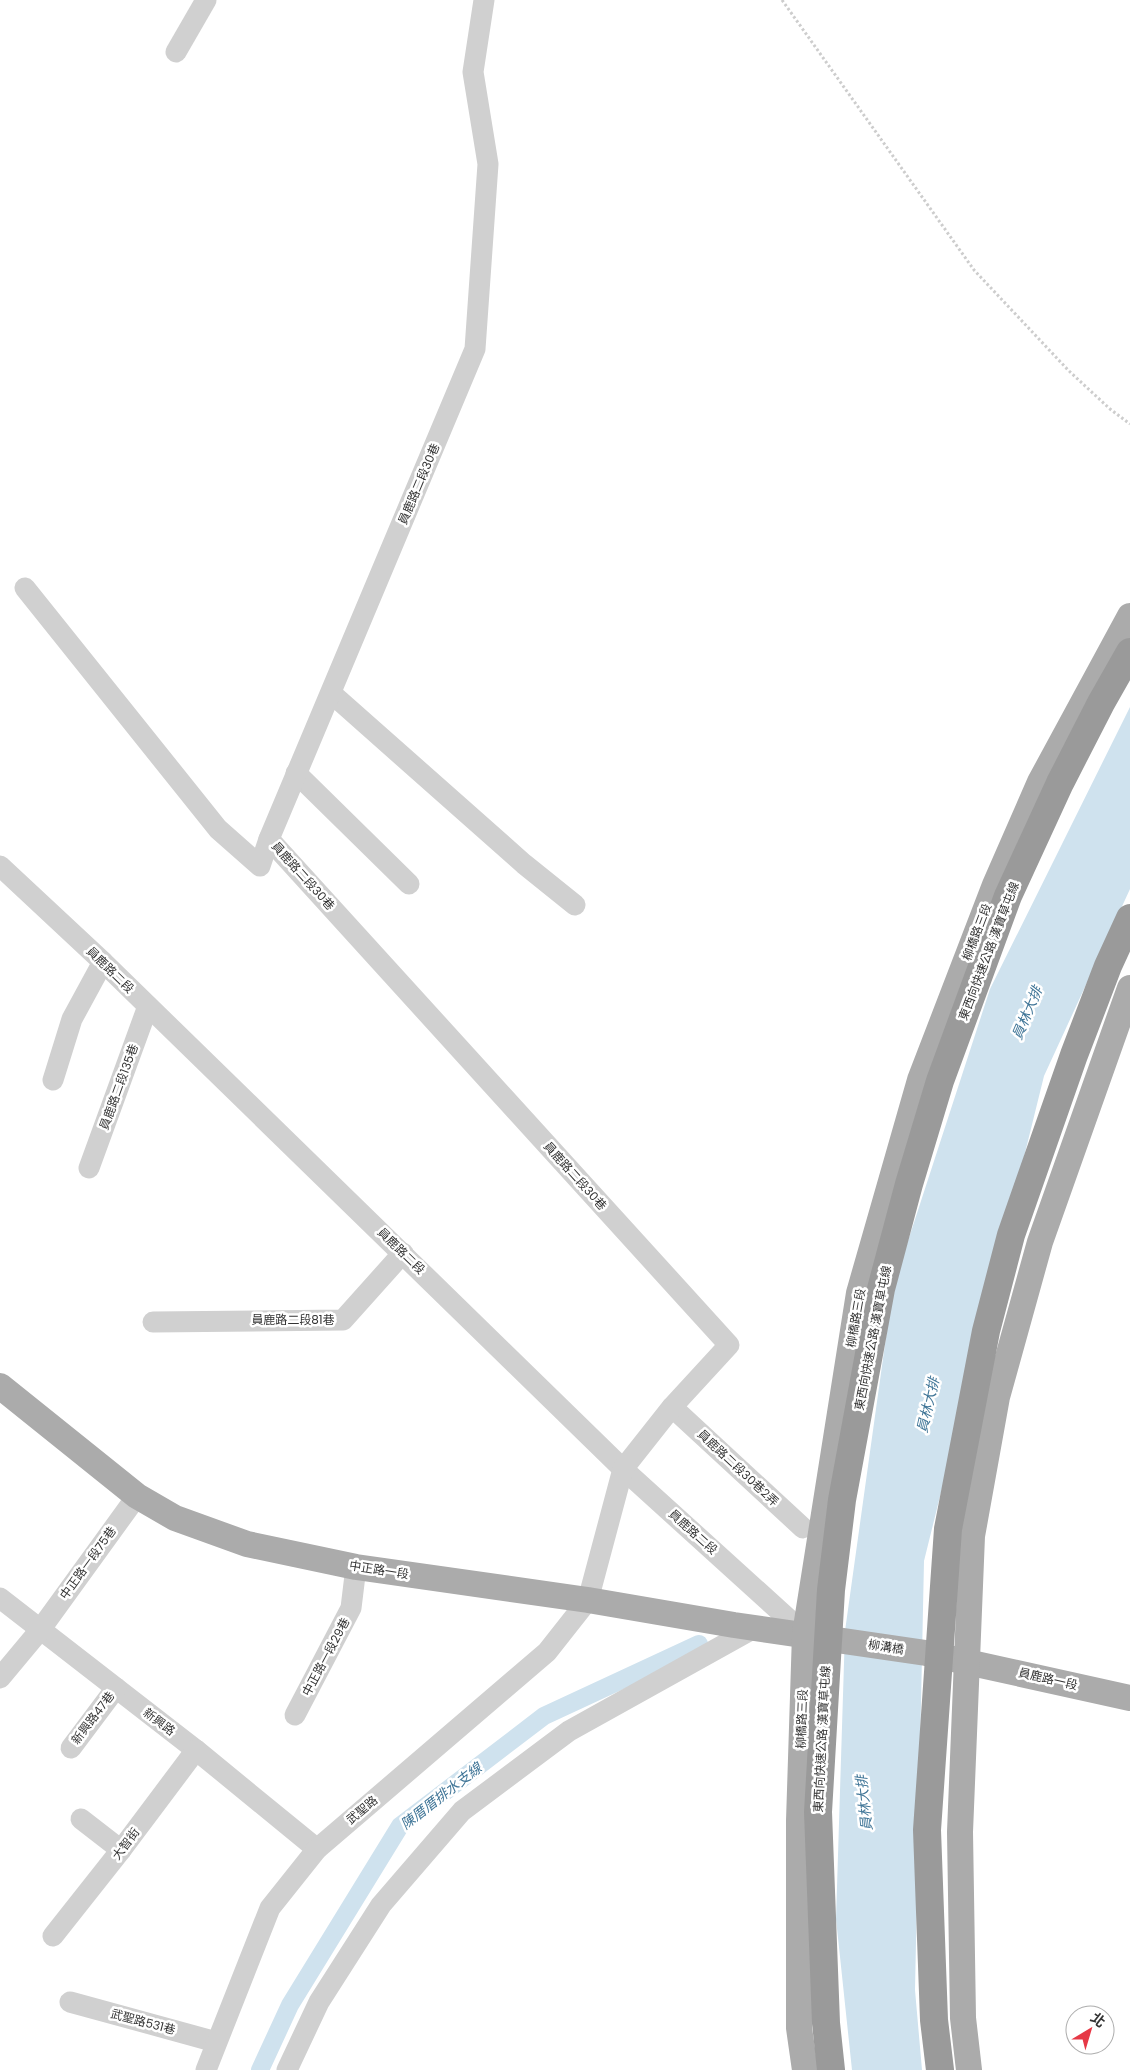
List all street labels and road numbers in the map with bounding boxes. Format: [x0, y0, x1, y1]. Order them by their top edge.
street label: 員鹿路二段30巷 [394, 441, 443, 527]
street label: 員鹿路二段30巷 [268, 838, 339, 914]
street label: 東西向快速公路 漢寶草屯線 [954, 879, 1023, 1023]
street label: 柳橋路三段 [958, 901, 995, 963]
street label: 員鹿路二段 [83, 943, 138, 997]
street label: 員鹿路二段135巷 [95, 1041, 142, 1132]
street label: 員鹿路二段30巷 [540, 1138, 611, 1214]
street label: 員鹿路二段 [374, 1224, 429, 1278]
street label: 東西向快速公路 漢寶草屯線 [850, 1264, 895, 1412]
street label: 柳橋路三段 [842, 1287, 869, 1349]
street label: 員鹿路二段81巷 [251, 1311, 335, 1328]
street label: 員鹿路二段30巷2弄 [694, 1425, 783, 1510]
street label: 員鹿路二段 [665, 1505, 721, 1558]
street label: 中正路一段75巷 [55, 1523, 120, 1603]
street label: 中正路一段 [348, 1556, 410, 1583]
street label: 中正路一段29巷 [298, 1615, 353, 1699]
street label: 柳溝橋 [867, 1635, 905, 1658]
street label: 員鹿路一段 [1017, 1663, 1079, 1694]
street label: 東西向快速公路 漢寶草屯線 [809, 1665, 834, 1813]
street label: 新興路47巷 [67, 1688, 118, 1748]
street label: 柳橋路三段 [792, 1689, 811, 1749]
street label: 新興路 [140, 1704, 179, 1739]
street label: 武聖路 [342, 1792, 381, 1828]
street label: 大智街 [108, 1824, 143, 1863]
street label: 武聖路531巷 [109, 2005, 177, 2038]

